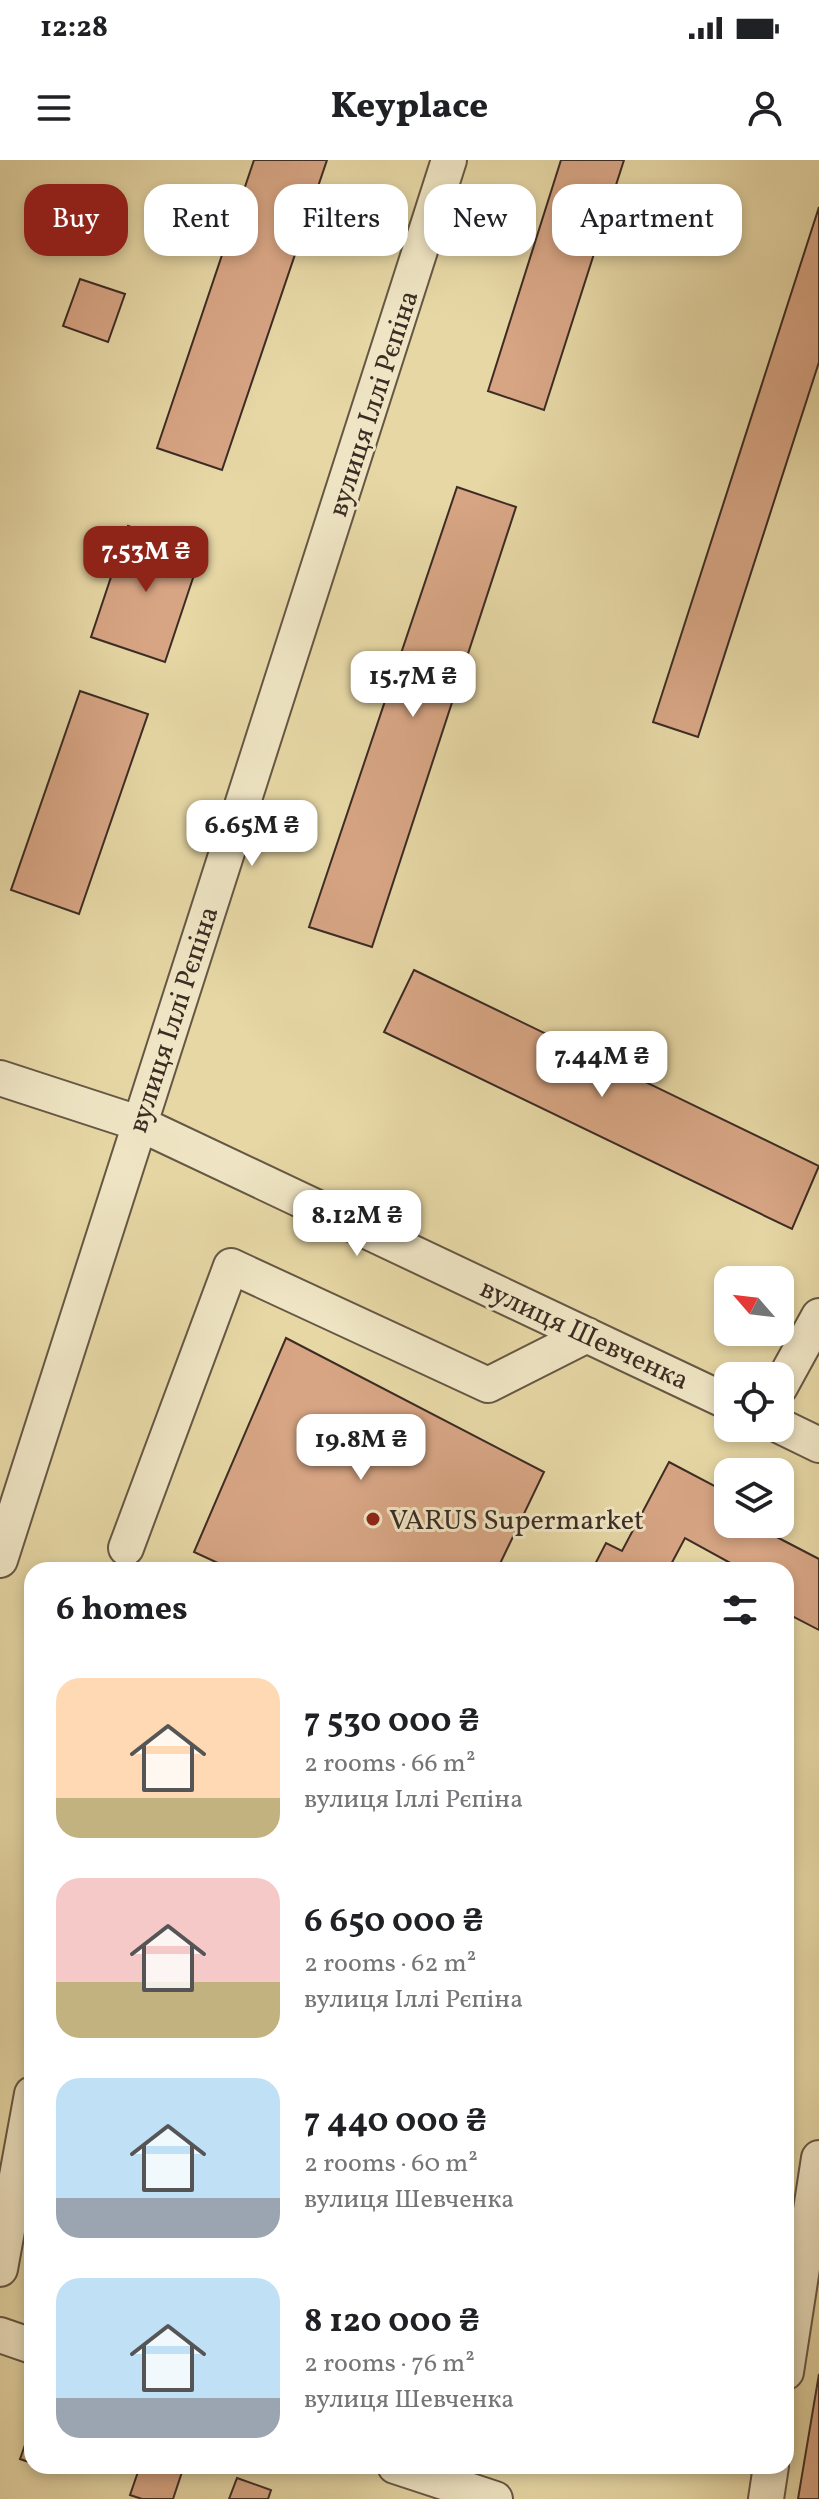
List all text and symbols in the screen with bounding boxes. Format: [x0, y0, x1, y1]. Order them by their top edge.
text: 12:28 [40, 7, 108, 49]
text: Keyplace [331, 83, 488, 133]
icon: menu [32, 86, 76, 130]
icon: person [743, 86, 787, 130]
chip: Buy [24, 184, 128, 256]
chip: Rent [144, 184, 258, 256]
chip: Filters [274, 184, 408, 256]
chip: New [424, 184, 536, 256]
chip: Apartment [552, 184, 742, 256]
street label: вулиця Іллі Рєпіна [319, 286, 429, 522]
pin: 7.53M ₴ [72, 526, 220, 594]
text: 7.53M ₴ [101, 534, 191, 570]
pin: 15.7M ₴ [339, 651, 487, 719]
text: 15.7M ₴ [369, 659, 457, 695]
pin: 6.65M ₴ [178, 800, 326, 868]
text: 6.65M ₴ [204, 808, 300, 844]
street label: вулиця Іллі Рєпіна [119, 902, 229, 1138]
pin: 7.44M ₴ [528, 1031, 676, 1099]
text: 7.44M ₴ [554, 1039, 650, 1075]
pin: 8.12M ₴ [283, 1190, 431, 1258]
text: 8.12M ₴ [311, 1198, 403, 1234]
north arrow [714, 1266, 794, 1346]
map controls [714, 1266, 794, 1538]
street label: вулиця Шевченка [473, 1270, 695, 1401]
button: locate [714, 1362, 794, 1442]
pin: 19.8M ₴ [287, 1414, 435, 1482]
text: 19.8M ₴ [315, 1422, 407, 1458]
button: layers [714, 1458, 794, 1538]
place label: VARUS Supermarket [389, 1502, 644, 1541]
marker: VARUS Supermarket [364, 1510, 382, 1528]
text: 6 homes [56, 1587, 188, 1634]
icon: filters [718, 1588, 762, 1632]
text: 7 530 000 ₴ [304, 1699, 480, 1746]
icon: home [120, 1710, 216, 1806]
text: 2 rooms · 66 m² [304, 1746, 476, 1782]
text: вулиця Іллі Рєпіна [304, 1782, 523, 1818]
text: 6 650 000 ₴ [304, 1899, 484, 1946]
icon: home [120, 1910, 216, 2006]
text: 2 rooms · 62 m² [304, 1946, 476, 1982]
text: вулиця Іллі Рєпіна [304, 1982, 523, 2018]
text: 7 440 000 ₴ [304, 2099, 487, 2146]
icon: home [120, 2110, 216, 2206]
text: 2 rooms · 60 m² [304, 2146, 478, 2182]
text: вулиця Шевченка [304, 2182, 514, 2218]
text: 8 120 000 ₴ [304, 2299, 480, 2346]
icon: home [120, 2310, 216, 2406]
text: 2 rooms · 76 m² [304, 2346, 475, 2382]
text: вулиця Шевченка [304, 2382, 514, 2418]

